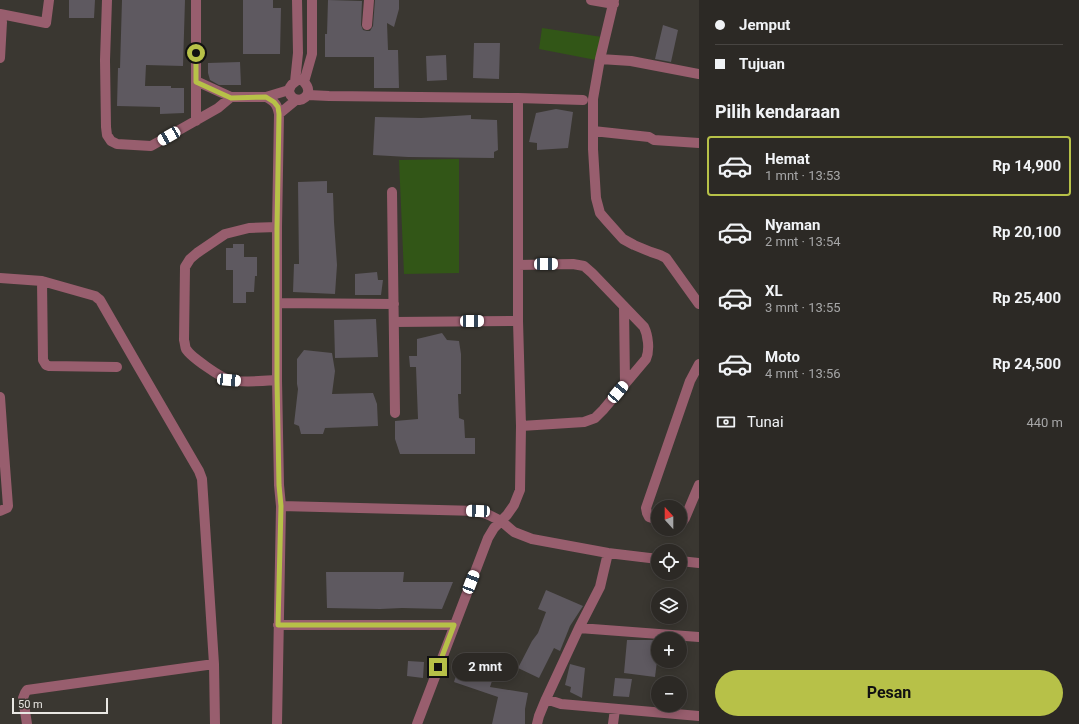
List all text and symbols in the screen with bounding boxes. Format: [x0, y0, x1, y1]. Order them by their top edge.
text: Jemput [739, 16, 790, 34]
route start [187, 44, 205, 62]
text: Tujuan [739, 55, 785, 73]
text: Pilih kendaraan [715, 101, 840, 122]
car [156, 125, 182, 147]
icon: car [717, 148, 753, 184]
text: Hemat [765, 150, 810, 168]
text: Rp 14,900 [993, 157, 1061, 175]
text: 1 mnt · 13:53 [765, 168, 841, 183]
icon: car [717, 214, 753, 250]
text: Nyaman [765, 216, 820, 234]
text: Rp 20,100 [993, 223, 1061, 241]
text: 2 mnt · 13:54 [765, 234, 841, 249]
car [534, 258, 558, 270]
icon: car [717, 280, 753, 316]
text: XL [765, 282, 783, 300]
text: Rp 25,400 [993, 289, 1061, 307]
text: 3 mnt · 13:55 [765, 300, 841, 315]
car [460, 315, 484, 327]
icon: car [717, 346, 753, 382]
text: Moto [765, 348, 800, 366]
text: Rp 24,500 [993, 355, 1061, 373]
text: 4 mnt · 13:56 [765, 366, 841, 381]
car [217, 373, 241, 387]
car [606, 379, 630, 405]
icon: cash [715, 411, 737, 433]
text: Tunai [747, 413, 784, 431]
text: 440 m [1026, 415, 1063, 430]
north arrow [651, 500, 687, 536]
map controls [651, 500, 687, 712]
car [466, 505, 490, 517]
button: locate [651, 544, 687, 580]
car [461, 569, 481, 595]
button: layers [651, 588, 687, 624]
button: + [651, 632, 687, 668]
callout: 2 mnt [452, 653, 518, 681]
route end [429, 658, 447, 676]
text: 2 mnt [468, 659, 502, 674]
button: Pesan [715, 670, 1063, 716]
button: − [651, 676, 687, 712]
scale bar [12, 696, 108, 715]
text: 50 m [18, 698, 43, 711]

